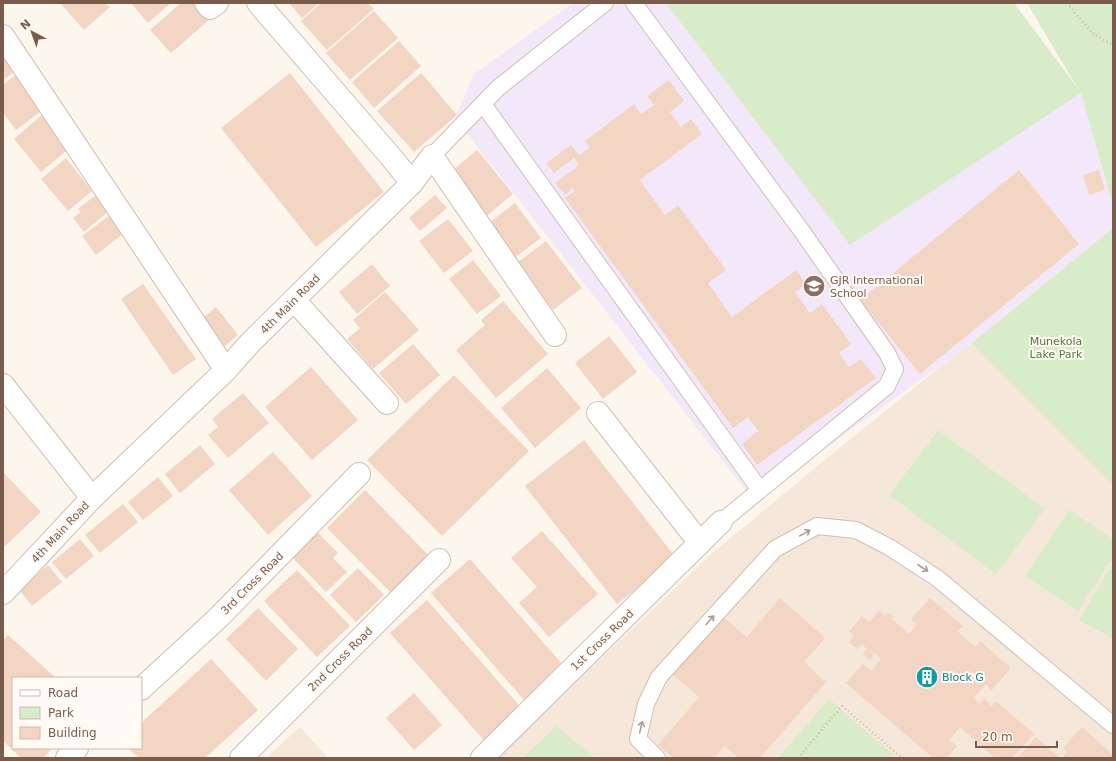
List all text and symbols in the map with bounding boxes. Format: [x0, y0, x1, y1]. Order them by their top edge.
north arrow [12, 12, 52, 52]
text: N [18, 17, 34, 33]
street label: 4th Main Road [258, 272, 323, 337]
school or university icon: GJR International School [801, 273, 827, 299]
place label: GJR International School [830, 274, 923, 300]
park label: Munekola Lake Park [1030, 335, 1083, 361]
street label: 4th Main Road [29, 499, 92, 566]
one-way arrow [799, 528, 811, 536]
street label: 3rd Cross Road [218, 549, 286, 617]
one-way arrow [917, 564, 928, 573]
street label: 1st Cross Road [568, 607, 636, 673]
one-way arrow [706, 615, 715, 625]
street label: 2nd Cross Road [305, 624, 375, 694]
building icon: Block G [914, 664, 940, 690]
place label: Block G [942, 671, 984, 684]
legend [12, 677, 142, 749]
text: Road [48, 686, 78, 700]
text: Park [48, 706, 74, 720]
one-way arrow [637, 720, 645, 733]
scale bar [976, 723, 1057, 749]
text: Building [48, 726, 97, 740]
text: 20 m [982, 730, 1013, 744]

